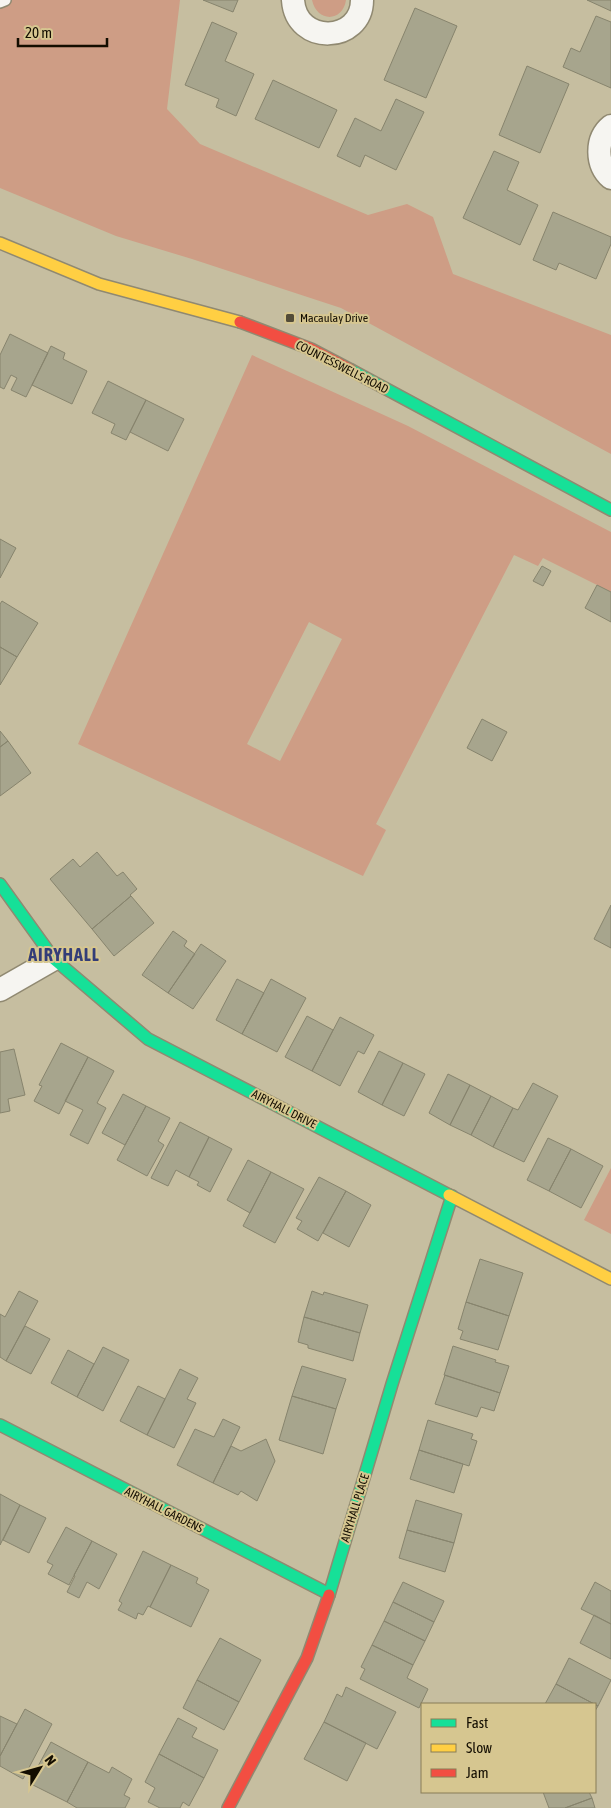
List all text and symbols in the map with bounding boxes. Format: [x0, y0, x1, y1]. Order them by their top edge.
scale bar [18, 15, 106, 47]
text: 20 m [25, 24, 52, 41]
place label: Macaulay Drive [300, 311, 368, 325]
marker: Macaulay Drive [284, 312, 296, 324]
street label: COUNTESSWELLS ROAD [293, 338, 391, 397]
district label: AIRYHALL [27, 944, 100, 965]
street label: AIRYHALL DRIVE [249, 1087, 319, 1131]
street label: AIRYHALL PLACE [338, 1472, 372, 1544]
street label: AIRYHALL GARDENS [122, 1484, 206, 1536]
legend [421, 1703, 596, 1793]
text: Fast [466, 1714, 488, 1731]
text: Slow [466, 1739, 492, 1756]
north arrow [15, 1743, 65, 1793]
text: N [42, 1752, 59, 1768]
text: Jam [466, 1764, 489, 1781]

